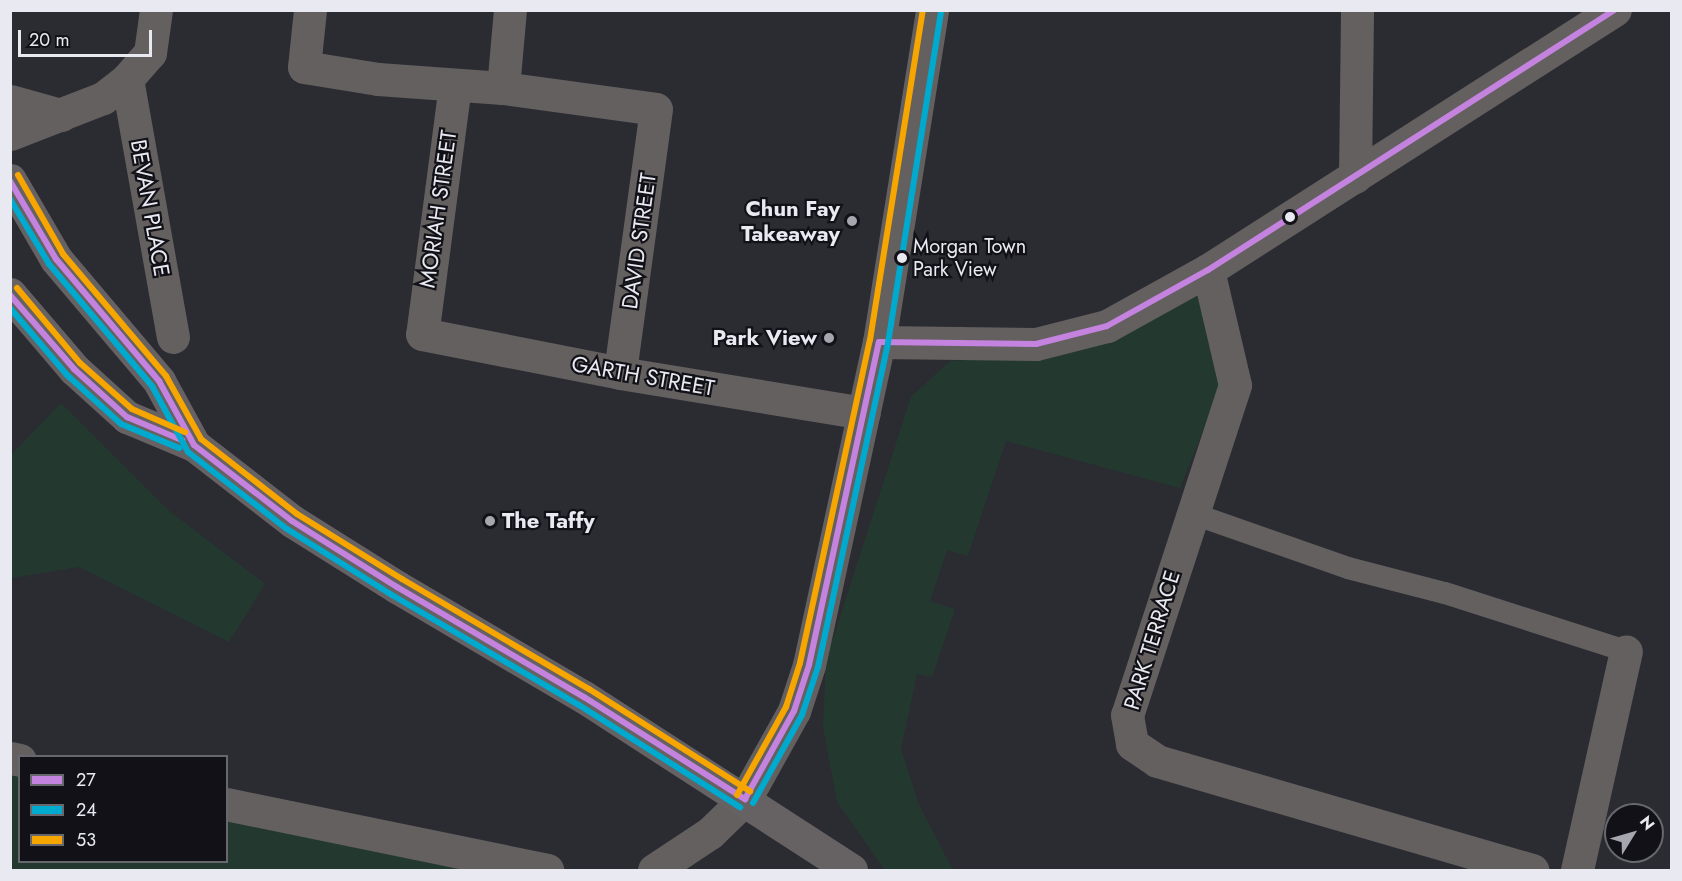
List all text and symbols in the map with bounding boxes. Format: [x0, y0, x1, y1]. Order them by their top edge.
scale bar [21, 18, 154, 56]
text: 20 m [29, 27, 69, 53]
street label: MORIAH STREET [414, 129, 462, 289]
street label: BEVAN PLACE [125, 138, 175, 278]
street label: DAVID STREET [616, 171, 662, 311]
place label: Chun Fay Takeaway [741, 195, 840, 246]
unlabelled marker [1284, 211, 1296, 223]
marker: Chun Fay Takeaway [845, 214, 859, 228]
place label: Morgan Town Park View [913, 234, 1026, 281]
marker: Morgan Town Park View [896, 252, 908, 264]
place label: Park View [713, 325, 817, 351]
marker: Park View [822, 331, 836, 345]
street label: GARTH STREET [569, 350, 717, 402]
place label: The Taffy [502, 508, 595, 534]
marker: The Taffy [483, 514, 497, 528]
street label: PARK TERRACE [1118, 567, 1186, 713]
legend [18, 755, 228, 863]
text: 27 [76, 767, 96, 793]
text: 24 [76, 797, 97, 823]
north arrow [1604, 803, 1664, 863]
text: N [1634, 811, 1660, 835]
text: 53 [76, 827, 96, 853]

